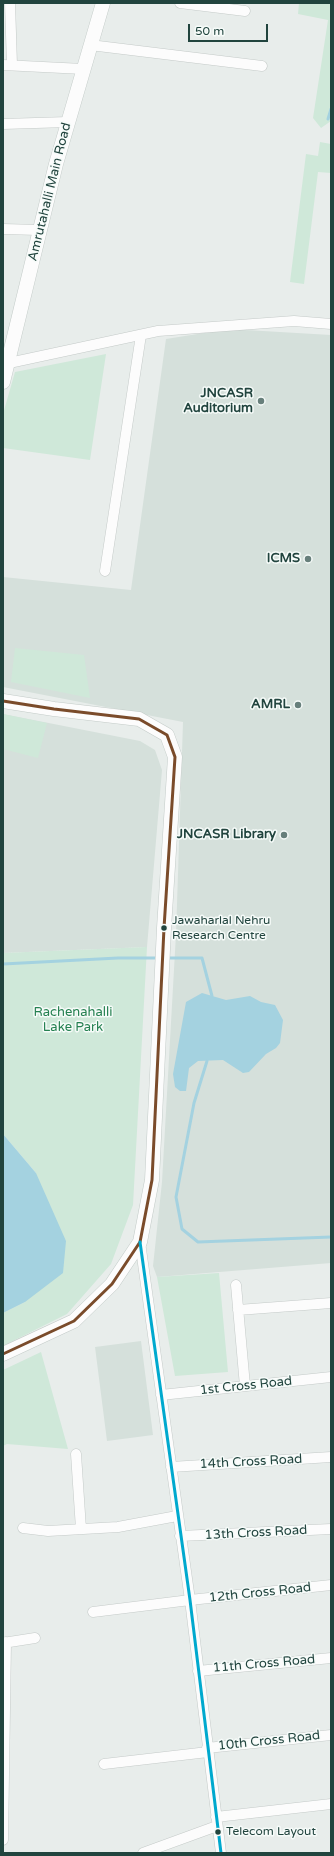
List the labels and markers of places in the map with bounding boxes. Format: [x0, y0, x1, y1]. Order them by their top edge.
place label: JNCASR Auditorium [183, 386, 253, 417]
marker: JNCASR Auditorium [256, 396, 266, 406]
place label: ICMS [267, 551, 300, 567]
marker: ICMS [303, 554, 313, 564]
place label: AMRL [251, 697, 290, 713]
marker: AMRL [293, 700, 303, 710]
place label: JNCASR Library [177, 827, 276, 843]
marker: JNCASR Library [279, 830, 289, 840]
place label: Jawaharlal Nehru Research Centre [172, 914, 270, 942]
marker: Jawaharlal Nehru Research Centre [159, 923, 169, 933]
place label: Telecom Layout [226, 1825, 316, 1839]
marker: Telecom Layout [213, 1827, 223, 1837]

